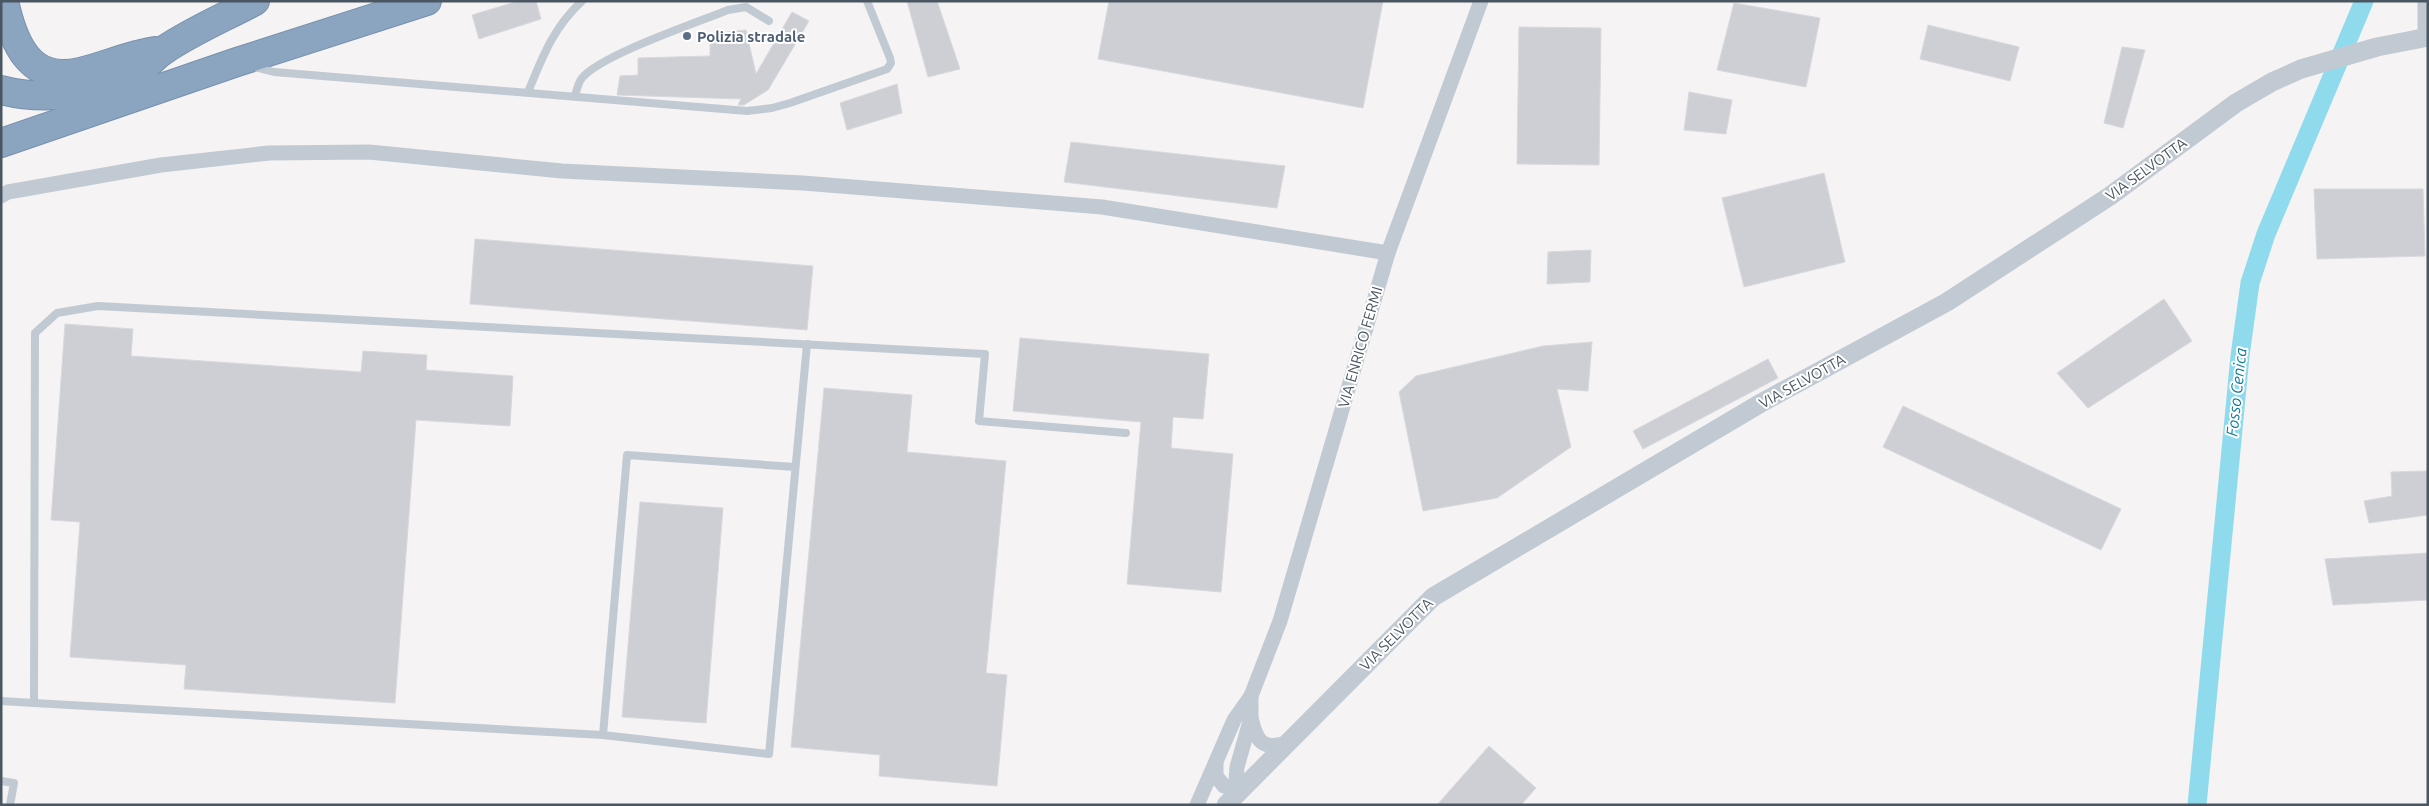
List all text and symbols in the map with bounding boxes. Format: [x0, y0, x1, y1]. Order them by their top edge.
place label: Polizia stradale [697, 28, 805, 45]
marker: Polizia stradale [681, 30, 693, 42]
street label: VIA SELVOTTA [2102, 134, 2190, 204]
street label: VIA ENRICO FERMI [1335, 284, 1385, 410]
water label: Fosso Cenica [2222, 346, 2250, 437]
street label: VIA SELVOTTA [1756, 350, 1848, 412]
street label: VIA SELVOTTA [1356, 594, 1436, 674]

